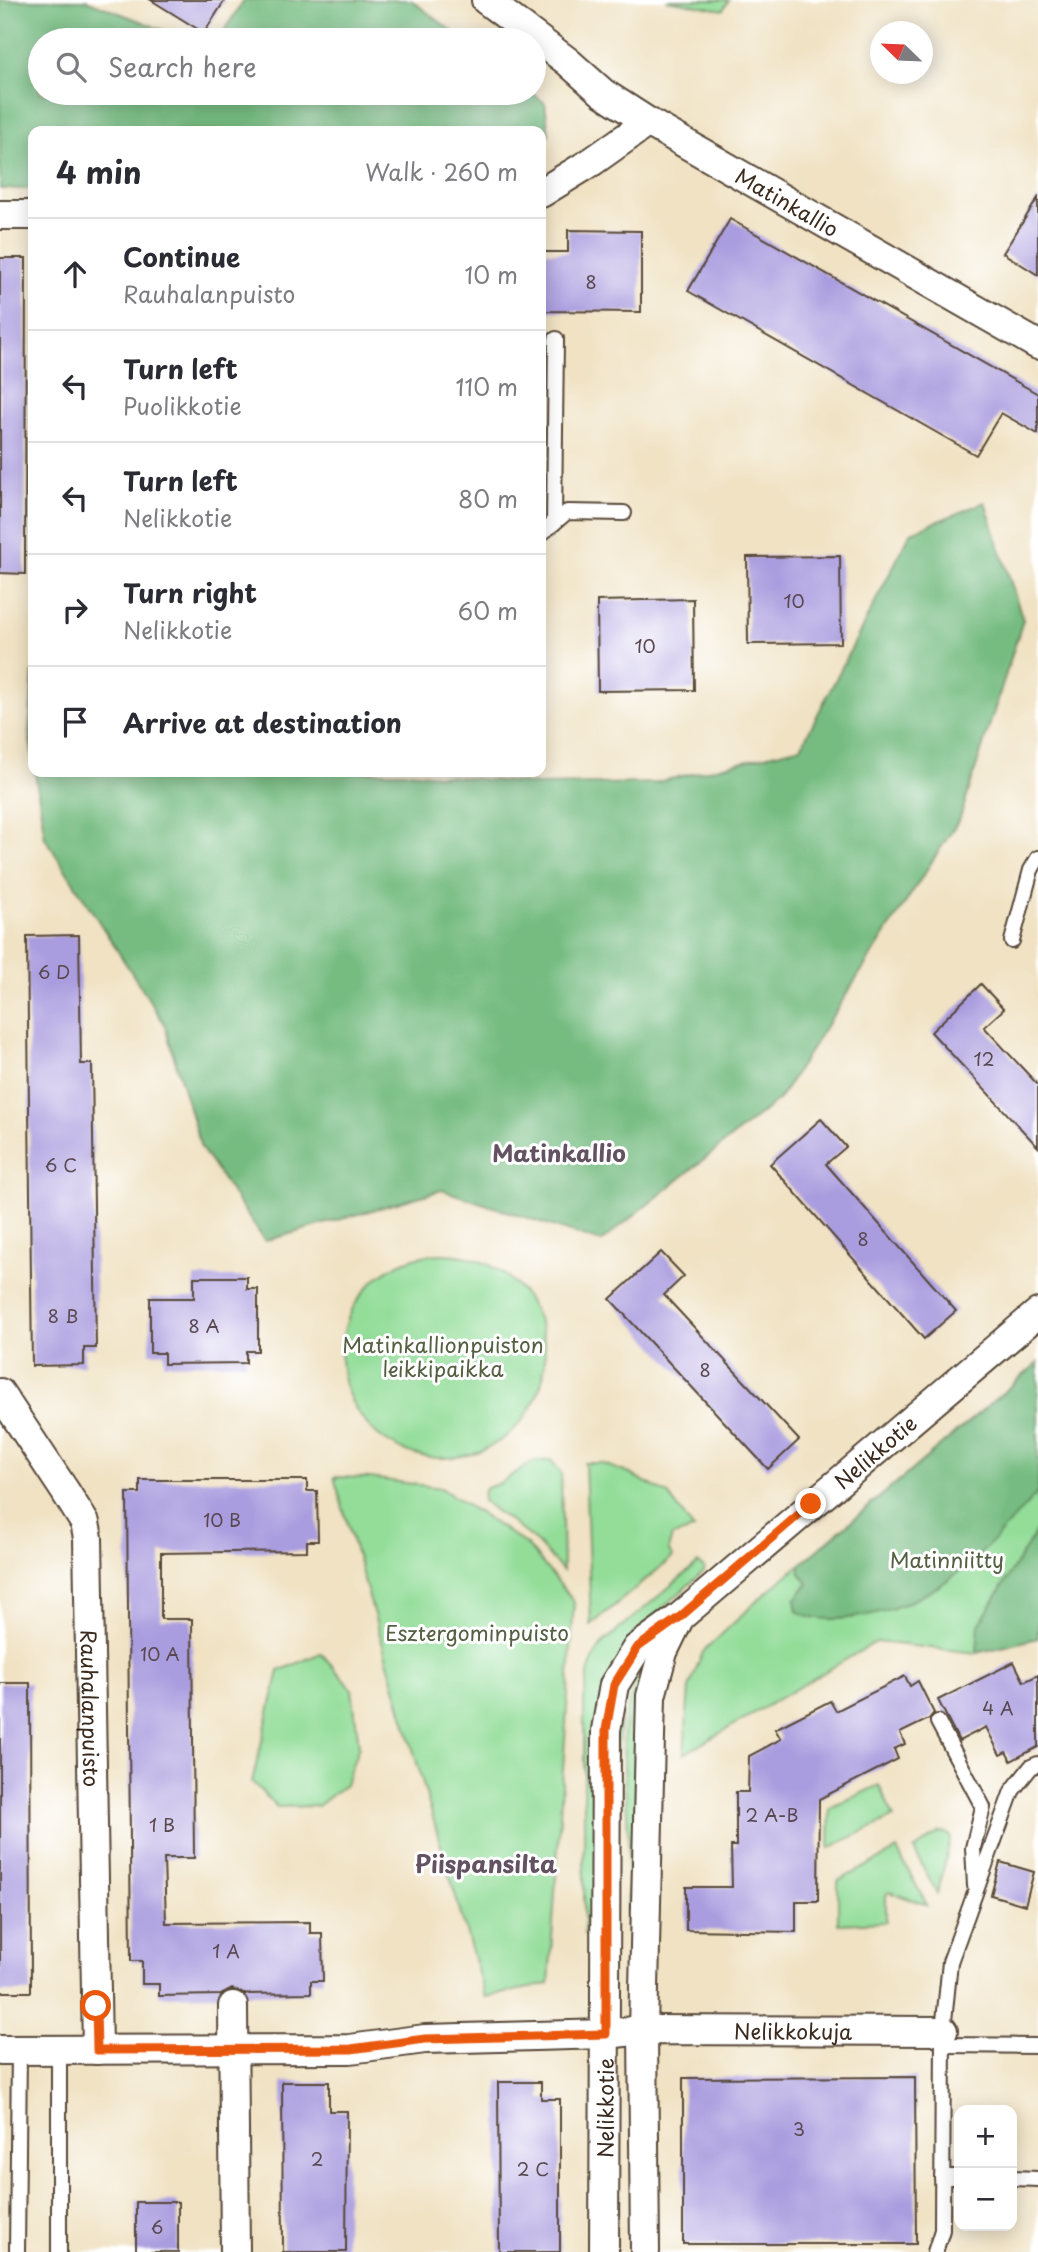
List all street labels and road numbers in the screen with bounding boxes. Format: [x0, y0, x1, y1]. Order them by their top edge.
street label: Matinkallio [730, 159, 845, 244]
street label: Nelikkotie [827, 1407, 923, 1496]
street label: Rauhalanpuisto [74, 1629, 108, 1787]
street label: Nelikkokuja [734, 2014, 852, 2047]
street label: Nelikkotie [588, 2058, 621, 2158]

